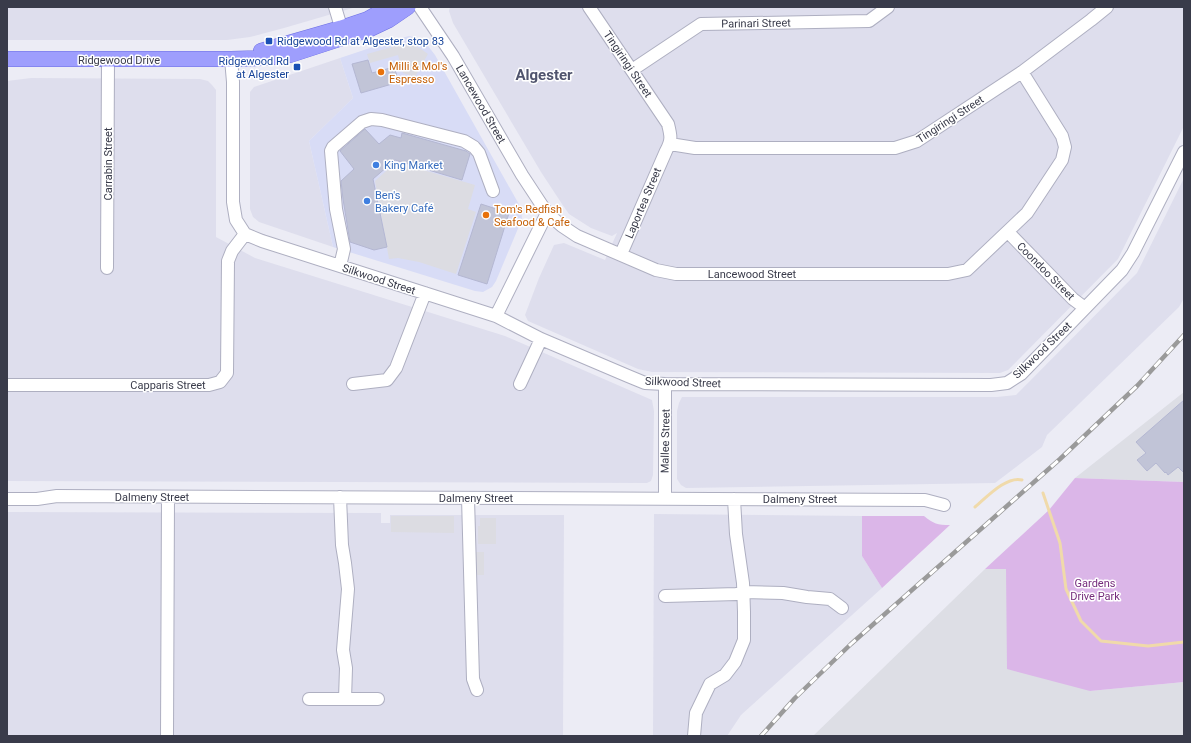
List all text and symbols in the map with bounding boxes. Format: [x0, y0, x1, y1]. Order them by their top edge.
street label: Parinari Street [721, 16, 791, 31]
street label: Tingiringi Street [601, 29, 655, 100]
place label: Ridgewood Rd at Algester, stop 83 [277, 35, 444, 48]
marker: Ridgewood Rd at Algester, stop 83 [264, 36, 274, 46]
street label: Ridgewood Drive [78, 54, 160, 67]
place label: Ridgewood Rd at Algester [219, 55, 289, 81]
place label: Milli & Mol's Espresso [389, 60, 448, 86]
marker: Ridgewood Rd at Algester [292, 62, 302, 72]
street label: Lancewood Street [453, 63, 508, 146]
district label: Algester [515, 66, 573, 84]
marker: Milli & Mol's Espresso [376, 67, 386, 77]
street label: Tingiringi Street [914, 93, 987, 146]
street label: Carrabin Street [102, 127, 115, 201]
place label: King Market [384, 159, 443, 172]
marker: King Market [371, 160, 381, 170]
street label: Laportea Street [623, 166, 664, 240]
place label: Ben's Bakery Café [375, 189, 434, 215]
marker: Ben's Bakery Café [362, 196, 372, 206]
place label: Tom's Redfish Seafood & Cafe [494, 203, 570, 229]
marker: Tom's Redfish Seafood & Cafe [481, 210, 491, 220]
street label: Coondoo Street [1014, 240, 1077, 303]
street label: Silkwood Street [341, 262, 417, 298]
street label: Lancewood Street [708, 268, 797, 281]
street label: Silkwood Street [1010, 319, 1075, 382]
street label: Silkwood Street [645, 375, 722, 390]
street label: Capparis Street [130, 379, 206, 392]
street label: Mallee Street [658, 408, 673, 473]
street label: Dalmeny Street [115, 491, 190, 504]
street label: Dalmeny Street [439, 492, 514, 505]
street label: Dalmeny Street [763, 493, 838, 506]
park label: Gardens Drive Park [1070, 577, 1120, 603]

